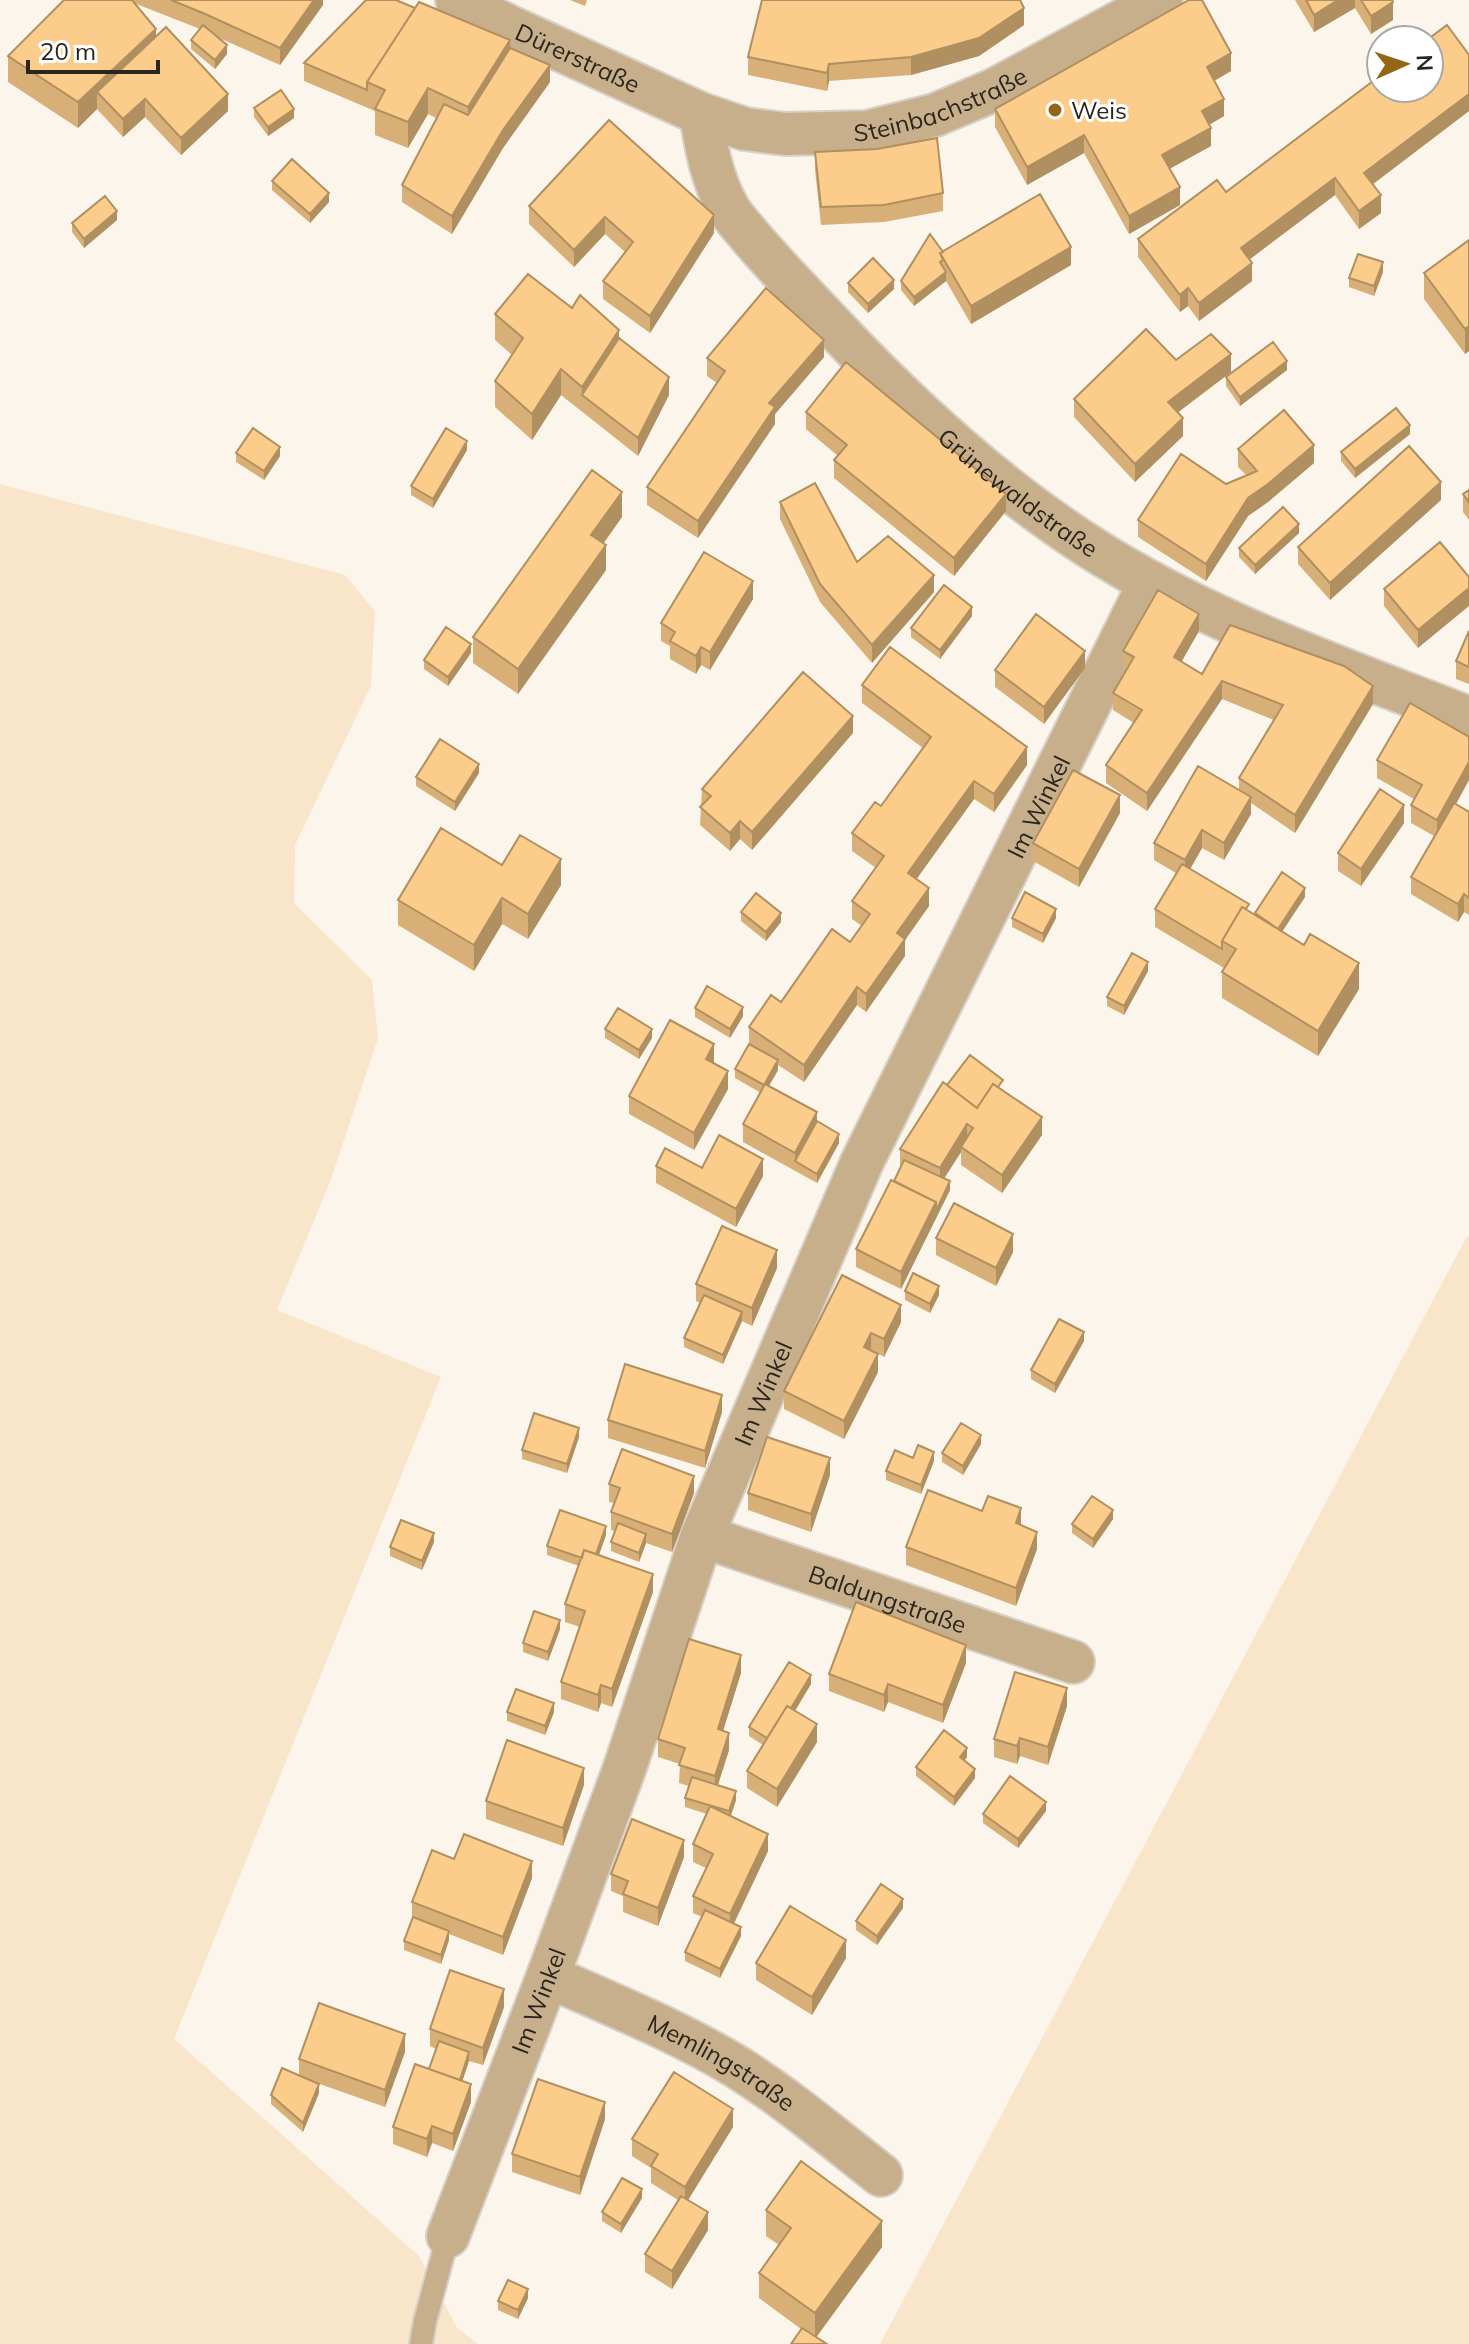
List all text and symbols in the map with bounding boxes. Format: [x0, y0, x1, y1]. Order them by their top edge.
street label: Dürerstraße [511, 17, 645, 99]
scale bar [28, 24, 158, 74]
north arrow [1365, 24, 1445, 104]
text: 20 m [40, 36, 96, 66]
text: N [1411, 54, 1439, 72]
street label: Steinbachstraße [853, 60, 1032, 147]
place label: Weis [1071, 95, 1127, 125]
marker: Weis [1046, 101, 1064, 119]
street label: Grünewaldstraße [932, 422, 1104, 563]
street label: Im Winkel [1000, 751, 1076, 863]
street label: Im Winkel [727, 1336, 799, 1450]
street label: Baldungstraße [805, 1558, 970, 1640]
street label: Im Winkel [505, 1944, 572, 2058]
street label: Memlingstraße [643, 2008, 801, 2117]

